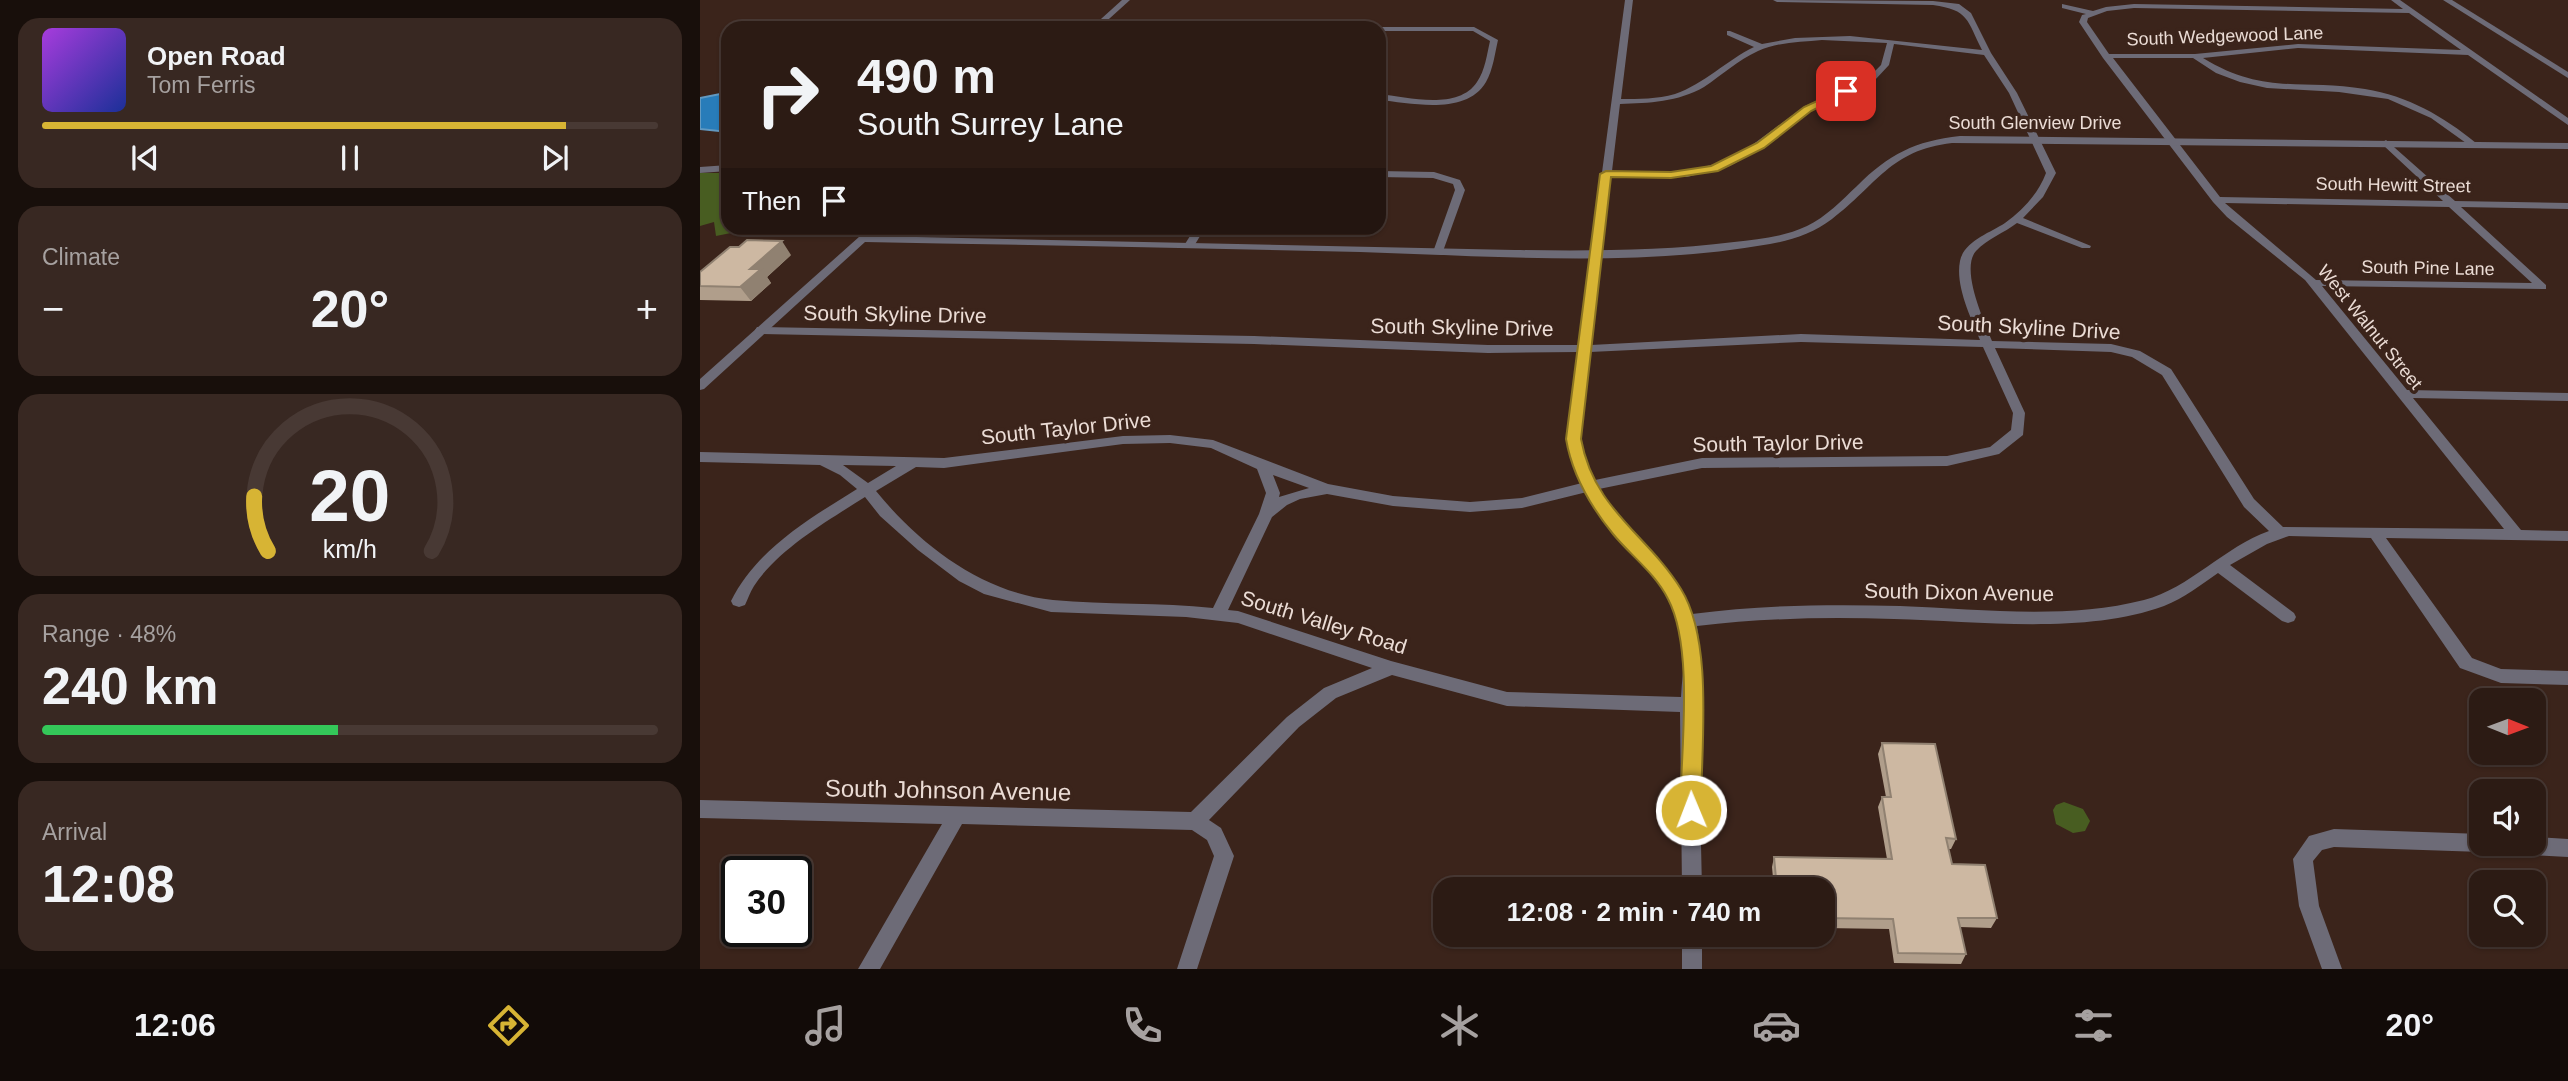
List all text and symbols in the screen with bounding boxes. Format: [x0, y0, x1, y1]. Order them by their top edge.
street label: South Wedgewood Lane [2126, 23, 2324, 49]
text: Open Road [147, 41, 286, 71]
icon: right [742, 49, 833, 140]
text: 490 m [857, 49, 996, 103]
pin [1816, 61, 1876, 121]
text: Tom Ferris [147, 72, 256, 98]
icon: arrive [1827, 72, 1865, 110]
text: South Surrey Lane [857, 106, 1124, 142]
street label: South Glenview Drive [1948, 113, 2122, 133]
icon: previous [126, 139, 164, 177]
icon: pause [331, 139, 369, 177]
icon: next [536, 139, 574, 177]
street label: South Hewitt Street [2315, 174, 2471, 196]
icon: arrive [815, 182, 853, 220]
text: Then [742, 186, 801, 216]
text: Climate [42, 244, 120, 270]
street label: South Pine Lane [2361, 257, 2495, 279]
street label: West Walnut Street [2314, 261, 2426, 393]
text: 20° [311, 280, 389, 338]
text: − [42, 288, 64, 330]
text: + [636, 288, 658, 330]
street label: South Skyline Drive [803, 301, 987, 327]
street label: South Skyline Drive [1937, 311, 2121, 343]
street label: South Skyline Drive [1370, 314, 1554, 340]
street label: South Taylor Drive [980, 408, 1152, 448]
street label: South Taylor Drive [1692, 430, 1864, 456]
text: 20 [310, 455, 390, 536]
text: km/h [323, 534, 377, 562]
street label: South Dixon Avenue [1864, 579, 2054, 605]
street label: South Valley Road [1238, 586, 1410, 658]
text: Range · 48% [42, 621, 176, 647]
text: 240 km [42, 657, 218, 715]
north arrow [2469, 688, 2546, 765]
map controls [2469, 688, 2546, 947]
position arrow [1654, 773, 1728, 847]
street label: South Johnson Avenue [825, 774, 1071, 806]
button: sound [2469, 779, 2546, 856]
text: Arrival [42, 819, 107, 845]
text: 12:08 [42, 855, 175, 913]
speed limit sign: 30 [721, 856, 812, 947]
button: search [2469, 870, 2546, 947]
text: 12:08 · 2 min · 740 m [1507, 897, 1761, 927]
icon: directions [484, 1001, 533, 1050]
icon: music [801, 1001, 850, 1050]
icon: phone [1118, 1001, 1167, 1050]
icon: climate [1435, 1001, 1484, 1050]
icon: car [1752, 1001, 1801, 1050]
icon: filters [2069, 1001, 2118, 1050]
text: 12:06 [134, 1007, 216, 1043]
text: 20° [2386, 1007, 2434, 1043]

